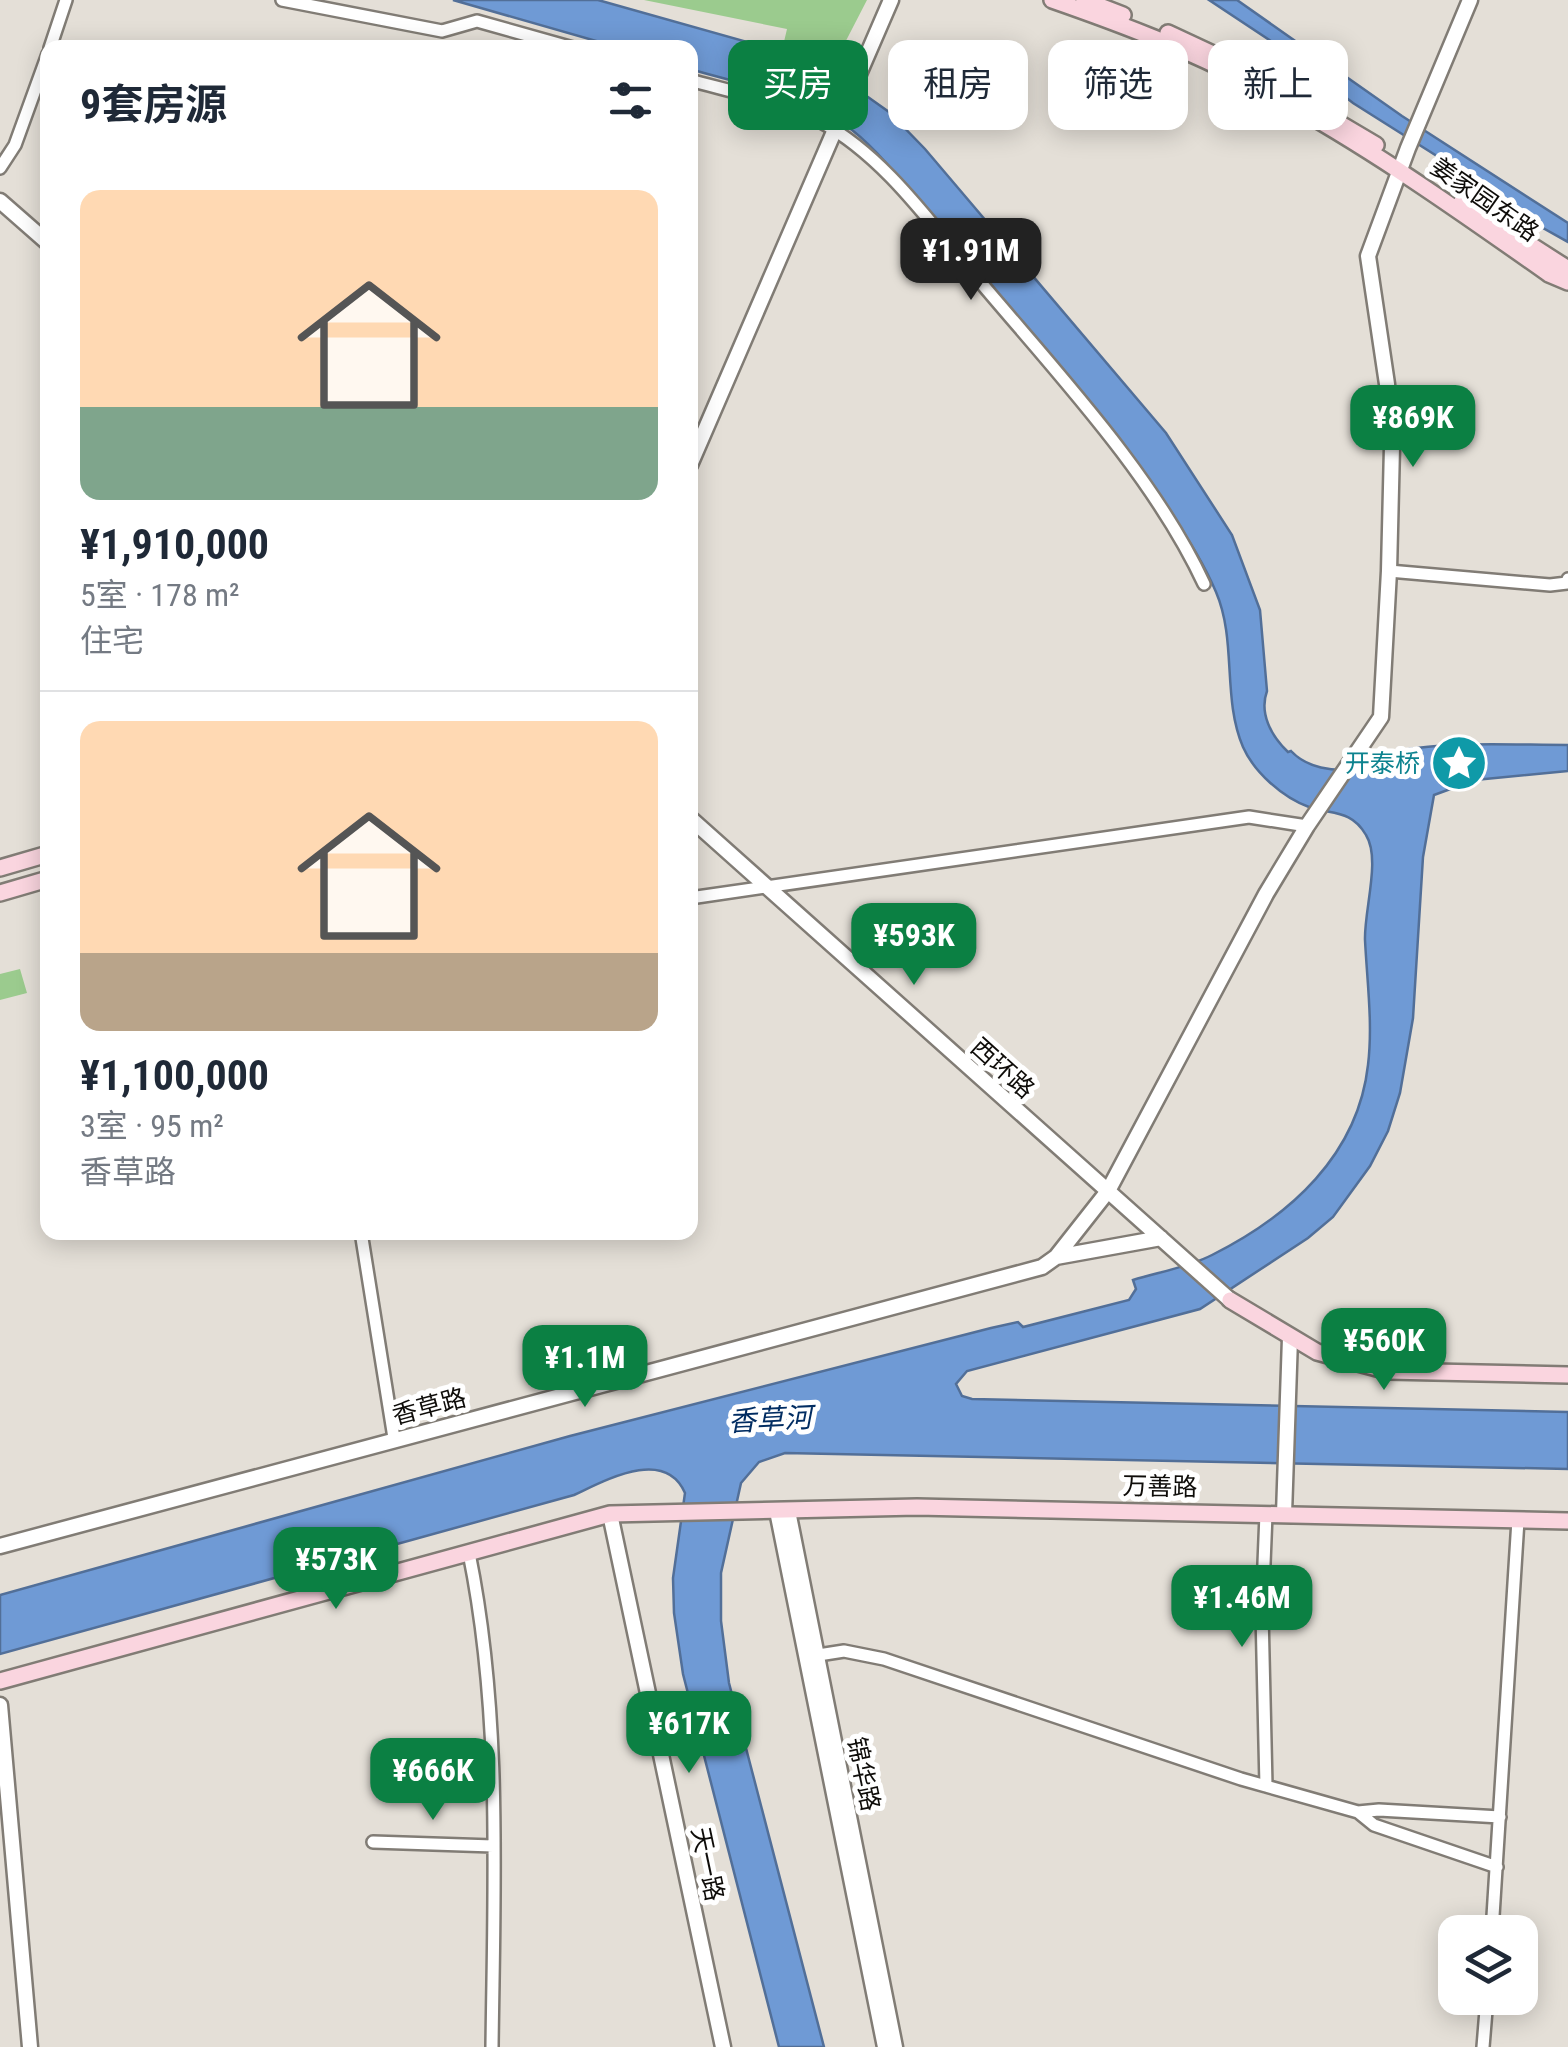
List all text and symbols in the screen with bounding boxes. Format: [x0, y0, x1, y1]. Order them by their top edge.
chip: 买房 [728, 40, 868, 130]
chip: 租房 [888, 40, 1028, 130]
chip: 筛选 [1048, 40, 1188, 130]
chip: 新上 [1208, 40, 1348, 130]
icon: filters [603, 73, 658, 128]
text: 9套房源 [80, 80, 227, 129]
street label: 姜家园东路 [1425, 152, 1544, 247]
pin: ¥1.91M [890, 218, 1052, 303]
text: ¥1.91M [922, 231, 1020, 269]
icon: home [279, 255, 459, 435]
pin: ¥869K [1343, 385, 1483, 470]
text: ¥869K [1372, 398, 1454, 436]
text: ¥1,910,000 [80, 520, 269, 569]
text: 5室 · 178 m² [80, 576, 240, 614]
text: 住宅 [80, 622, 144, 660]
place icon: 开泰桥 [1429, 733, 1489, 793]
place label: 开泰桥 [1345, 749, 1420, 778]
icon: home [279, 786, 459, 966]
pin: ¥593K [844, 903, 984, 988]
text: ¥593K [873, 916, 955, 954]
street label: 西环路 [965, 1032, 1040, 1104]
text: ¥1,100,000 [80, 1051, 269, 1100]
text: 3室 · 95 m² [80, 1107, 224, 1145]
text: 香草路 [80, 1153, 176, 1191]
pin: ¥560K [1314, 1308, 1454, 1393]
text: ¥560K [1343, 1321, 1425, 1359]
pin: ¥1.1M [515, 1325, 655, 1410]
text: ¥1.1M [544, 1338, 626, 1376]
street label: 香草路 [389, 1383, 469, 1430]
water label: 香草河 [727, 1401, 818, 1438]
street label: 万善路 [1122, 1471, 1198, 1502]
pin: ¥573K [266, 1527, 406, 1612]
text: ¥573K [295, 1540, 377, 1578]
pin: ¥1.46M [1161, 1565, 1323, 1650]
text: ¥1.46M [1193, 1578, 1291, 1616]
pin: ¥617K [619, 1691, 759, 1776]
text: ¥617K [648, 1704, 730, 1742]
street label: 锦华路 [842, 1734, 885, 1814]
pin: ¥666K [363, 1738, 503, 1823]
text: ¥666K [392, 1751, 474, 1789]
street label: 天一路 [686, 1824, 729, 1904]
map controls [1438, 1915, 1538, 2015]
button: layers [1438, 1915, 1538, 2015]

